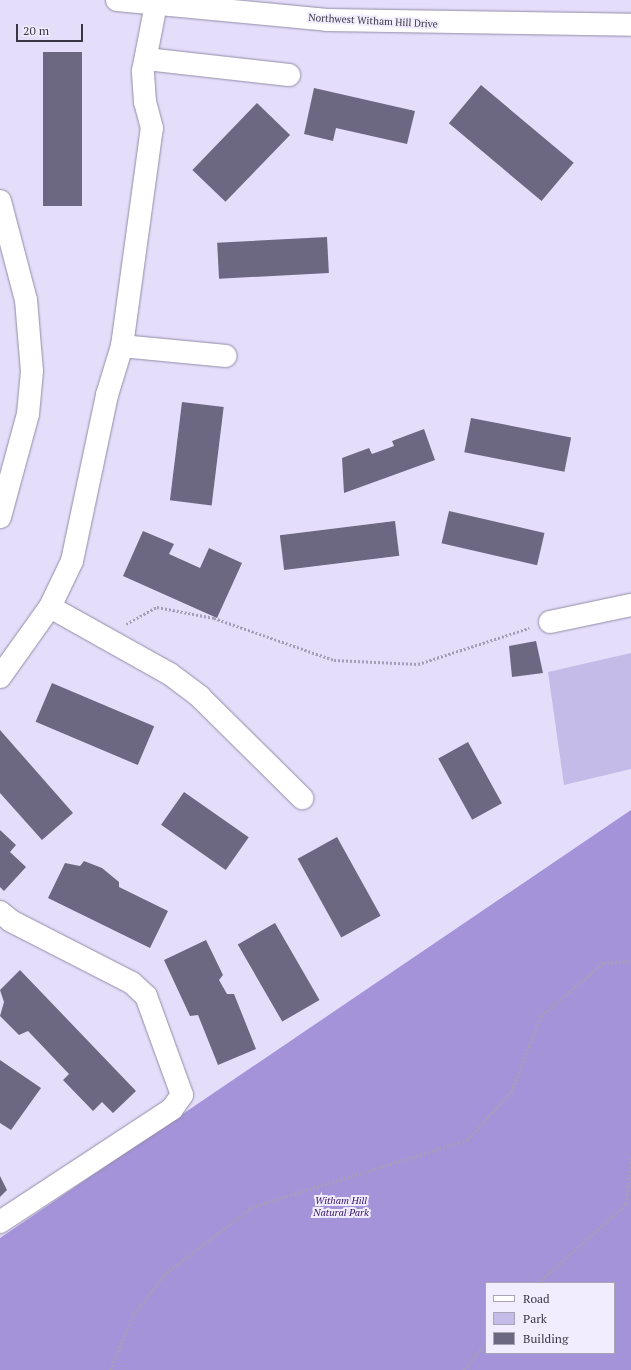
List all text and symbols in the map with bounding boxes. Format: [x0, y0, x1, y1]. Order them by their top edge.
street label: Northwest Witham Hill Drive [308, 12, 438, 30]
scale bar [18, 16, 85, 42]
text: 20 m [23, 23, 49, 38]
park label: Witham Hill Natural Park [313, 1194, 369, 1218]
legend [485, 1282, 615, 1354]
text: Road [523, 1291, 550, 1306]
text: Park [523, 1311, 547, 1326]
text: Building [523, 1331, 568, 1346]

